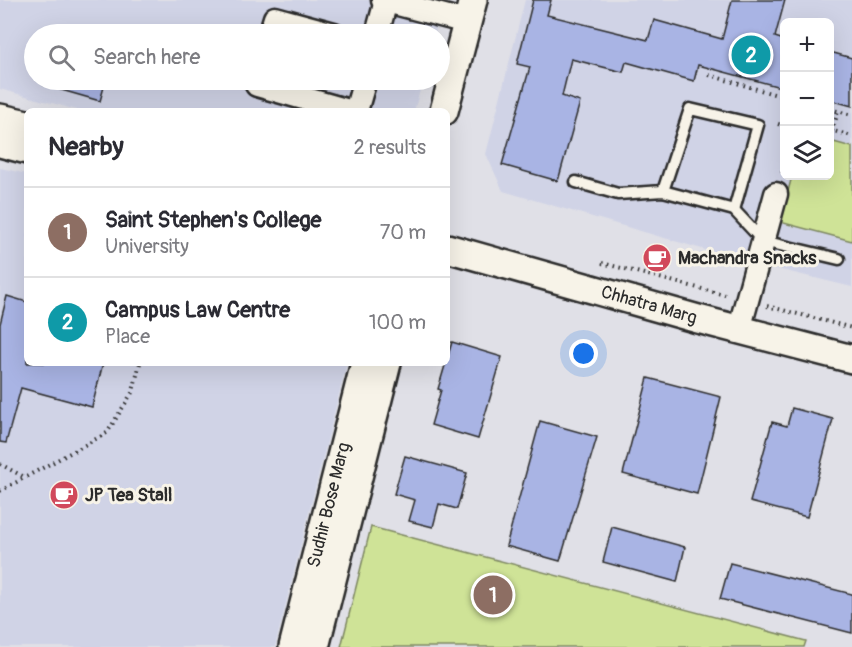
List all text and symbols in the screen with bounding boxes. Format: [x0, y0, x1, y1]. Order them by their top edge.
map controls [780, 18, 834, 180]
button: + [780, 18, 834, 72]
search box [24, 24, 450, 90]
pin: 2 [732, 32, 771, 78]
icon: search [45, 41, 78, 74]
text: Search here [93, 43, 200, 71]
button: − [780, 72, 834, 126]
button: layers [780, 126, 834, 180]
text: Nearby [48, 131, 124, 163]
text: 2 results [354, 135, 426, 160]
text: Saint Stephen's College [105, 206, 321, 234]
text: 1 [64, 220, 71, 245]
text: 70 m [380, 220, 426, 245]
text: University [105, 234, 189, 259]
cafe icon: Machandra Snacks [641, 242, 673, 274]
place label: Machandra Snacks [678, 247, 817, 270]
street label: Chhatra Marg [598, 280, 700, 330]
text: Campus Law Centre [105, 296, 290, 324]
text: 2 [62, 310, 73, 335]
text: 100 m [369, 310, 426, 335]
text: Place [105, 324, 150, 349]
your location [569, 339, 598, 368]
street label: Sudhir Bose Marg [302, 440, 356, 570]
cafe icon: JP Tea Stall [48, 479, 80, 511]
place label: JP Tea Stall [85, 484, 172, 507]
pin: 1 [474, 572, 512, 618]

